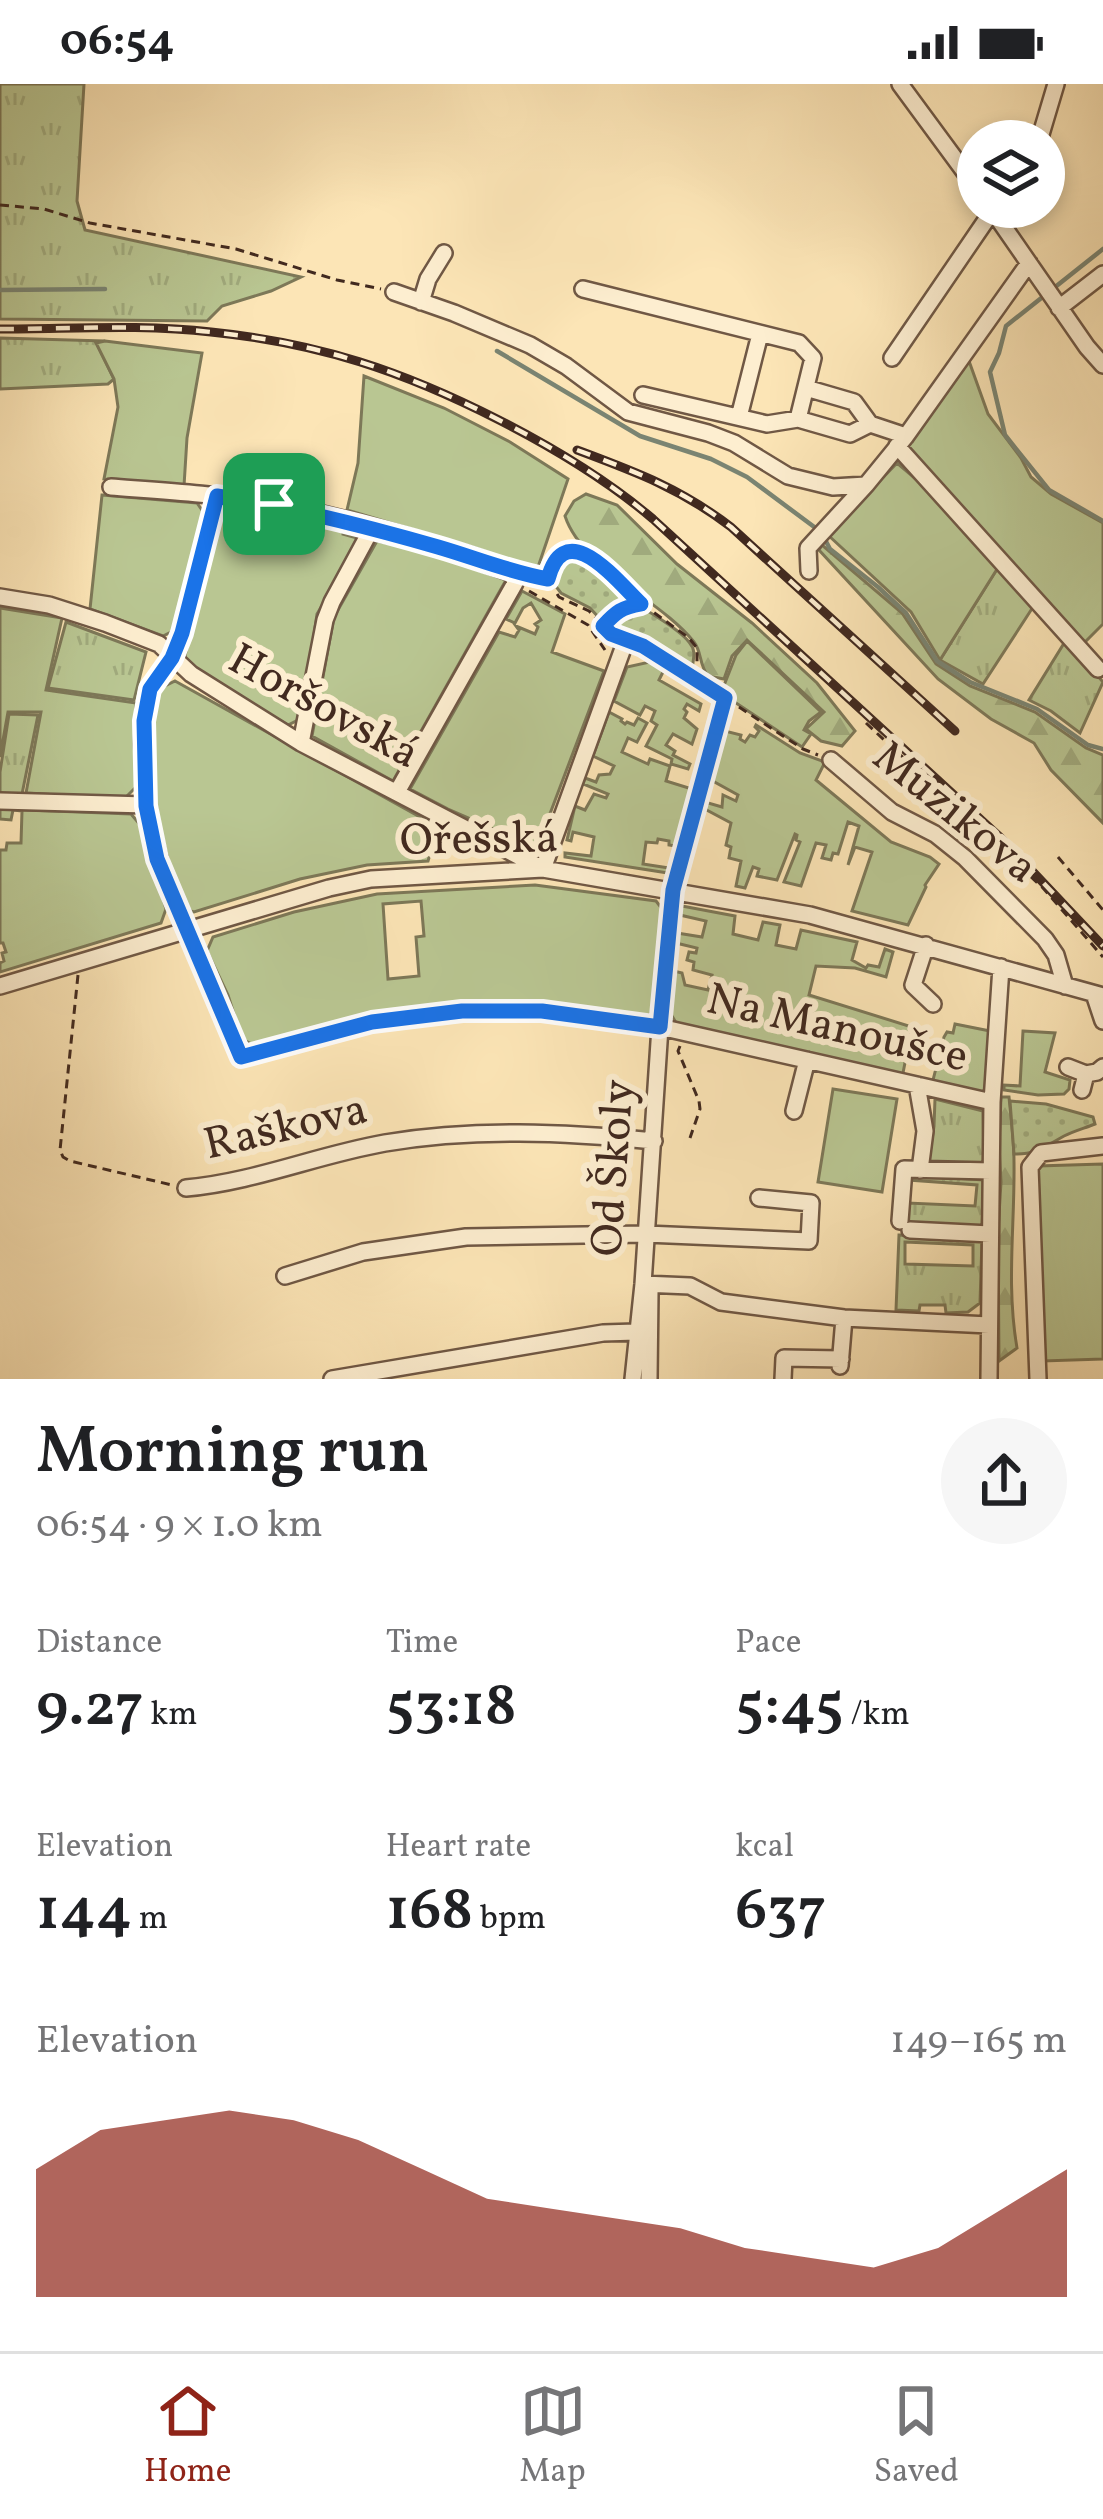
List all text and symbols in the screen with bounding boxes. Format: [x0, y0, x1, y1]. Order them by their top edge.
text: 06:54 [60, 11, 174, 74]
map controls [957, 120, 1065, 228]
button: layers [957, 120, 1065, 228]
pin [223, 453, 325, 555]
icon: arrive [241, 471, 307, 537]
street label: Horšovská [216, 630, 430, 786]
street label: Muzikova [858, 728, 1050, 900]
street label: Ořešská [399, 808, 559, 874]
street label: Na Manoušce [700, 969, 974, 1091]
street label: Od Školy [577, 1077, 653, 1259]
street label: Raškova [198, 1080, 374, 1178]
text: Morning run [36, 1408, 429, 1500]
button: share [941, 1418, 1067, 1544]
text: 06:54 · 9 × 1.0 km [36, 1499, 323, 1553]
text: Distance [36, 1621, 162, 1667]
text: Time [386, 1621, 458, 1667]
text: Pace [735, 1621, 801, 1667]
text: 9.27 [36, 1667, 144, 1750]
text: 53:18 [386, 1667, 517, 1750]
text: 5:45 [735, 1667, 844, 1750]
text: km [144, 1693, 198, 1739]
text: /km [844, 1693, 910, 1739]
text: Elevation [36, 1825, 173, 1871]
text: Heart rate [386, 1825, 531, 1871]
text: kcal [735, 1825, 794, 1871]
text: 144 [36, 1871, 132, 1954]
text: 168 [386, 1871, 473, 1954]
text: 637 [735, 1871, 826, 1954]
text: m [132, 1897, 168, 1943]
text: bpm [473, 1897, 546, 1943]
text: Elevation [36, 2015, 198, 2069]
text: 149–165 m [890, 2015, 1067, 2069]
tab: Home [144, 2378, 231, 2496]
tab: Map [520, 2378, 586, 2496]
tab: Saved [874, 2378, 959, 2496]

